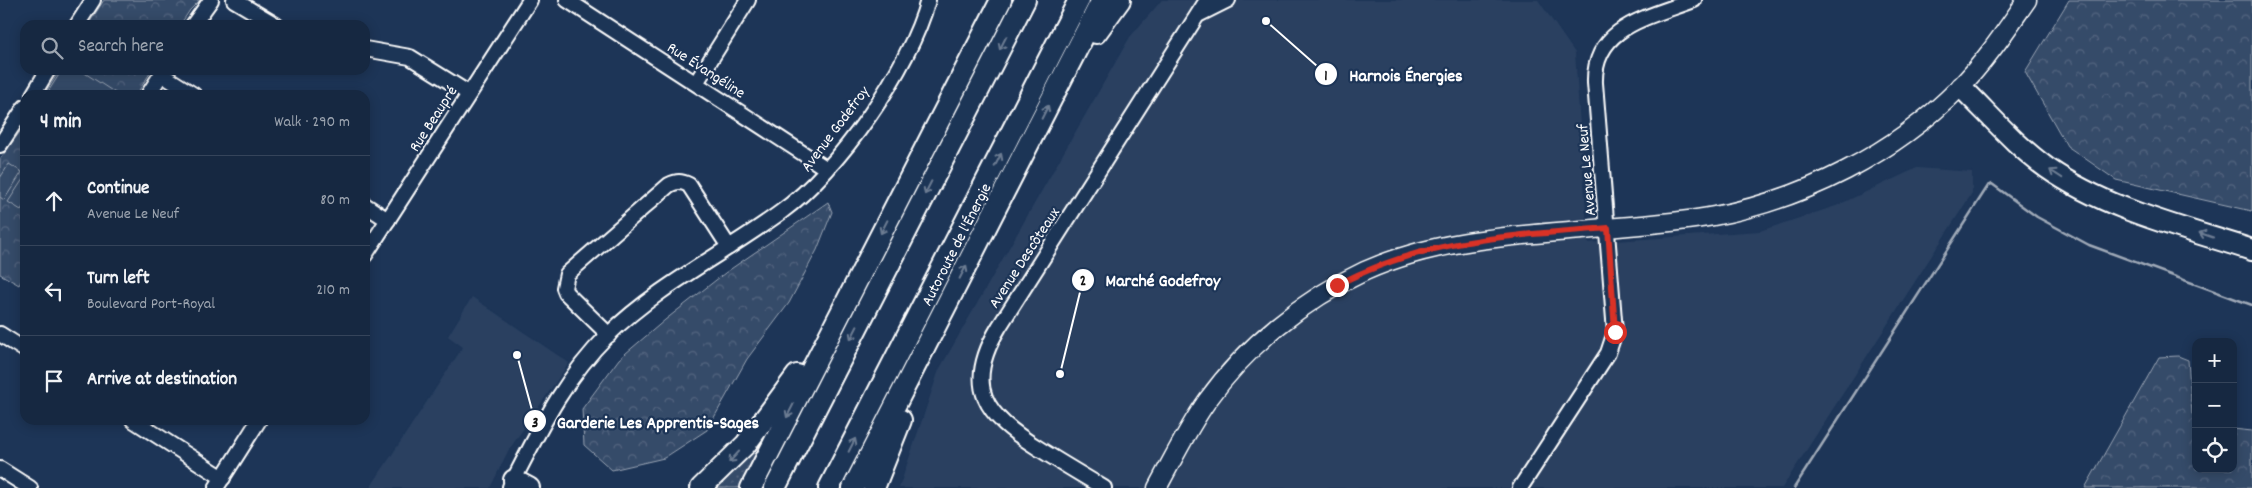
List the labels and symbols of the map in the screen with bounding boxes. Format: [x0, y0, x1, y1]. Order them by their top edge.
one-way arrow [998, 36, 1008, 51]
street label: Rue Évangéline [662, 37, 749, 105]
callout: Harnois Énergies [1314, 58, 1472, 91]
text: Harnois Énergies [1349, 65, 1463, 90]
text: 1 [1324, 66, 1328, 88]
street label: Avenue Godefroy [796, 81, 876, 177]
street label: Rue Beaupré [404, 82, 464, 157]
one-way arrow [1041, 105, 1050, 120]
street label: Avenue Le Neuf [1572, 123, 1603, 217]
one-way arrow [994, 153, 1003, 168]
one-way arrow [2049, 168, 2063, 178]
street label: Autoroute de l'Énergie [916, 180, 998, 310]
one-way arrow [923, 180, 933, 195]
street label: Avenue Descôteaux [984, 203, 1066, 313]
one-way arrow [879, 219, 888, 234]
one-way arrow [2198, 230, 2214, 239]
callout: Marché Godefroy [1070, 263, 1230, 296]
one-way arrow [959, 265, 968, 280]
text: Marché Godefroy [1106, 270, 1221, 295]
text: 2 [1080, 271, 1086, 293]
route end [1326, 274, 1349, 297]
route start [1604, 321, 1627, 344]
one-way arrow [849, 325, 859, 340]
one-way arrow [785, 403, 794, 418]
callout: Garderie Les Apprentis-Sages [522, 405, 770, 438]
text: Garderie Les Apprentis-Sages [557, 412, 760, 437]
text: 3 [532, 413, 539, 435]
one-way arrow [847, 437, 857, 452]
one-way arrow [728, 451, 740, 464]

